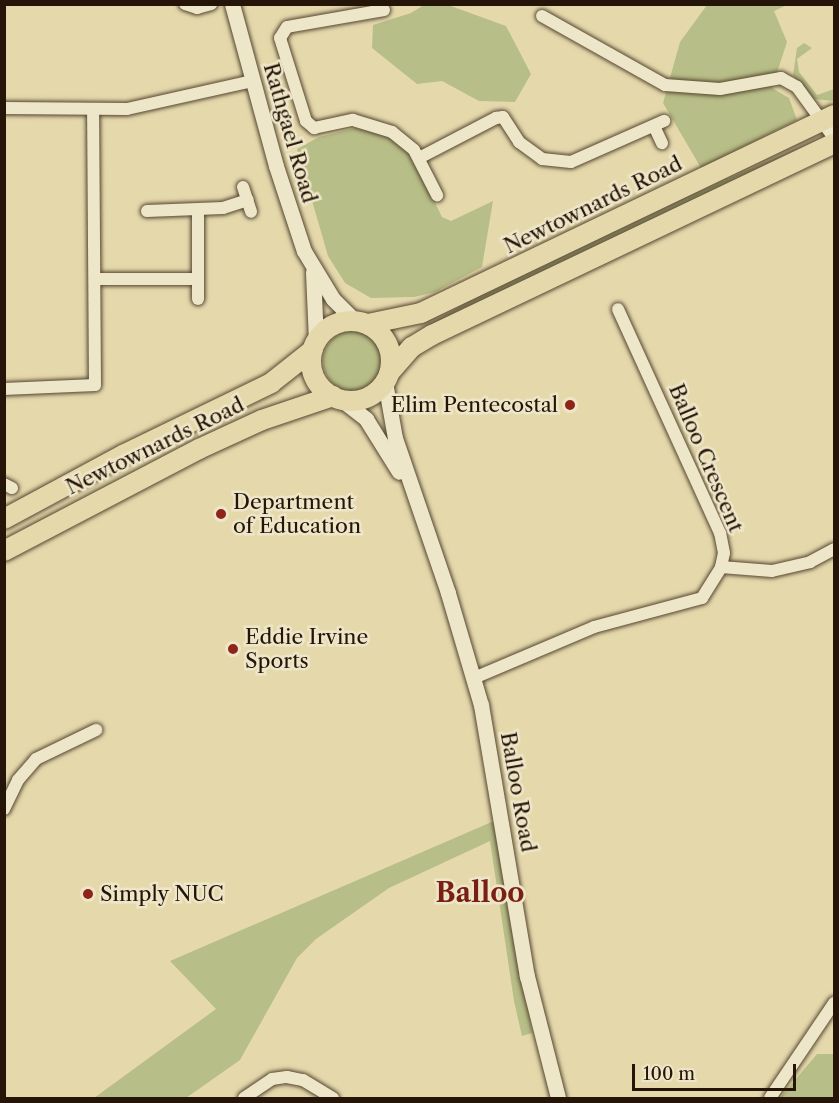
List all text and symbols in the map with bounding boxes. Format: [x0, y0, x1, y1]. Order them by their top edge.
street label: Rathgael Road [258, 60, 322, 206]
street label: Newtownards Road [500, 151, 686, 259]
street label: Balloo Crescent [663, 380, 749, 536]
street label: Newtownards Road [62, 392, 248, 500]
place label: Elim Pentecostal [391, 392, 558, 418]
marker: Elim Pentecostal [563, 398, 577, 412]
place label: Department of Education [233, 489, 361, 539]
marker: Department of Education [214, 507, 228, 521]
place label: Eddie Irvine Sports [245, 624, 368, 674]
marker: Eddie Irvine Sports [226, 642, 240, 656]
street label: Balloo Road [495, 730, 541, 854]
district label: Balloo [435, 877, 525, 909]
place label: Simply NUC [100, 881, 224, 907]
marker: Simply NUC [81, 887, 95, 901]
scale bar [635, 1052, 798, 1090]
text: 100 m [643, 1063, 695, 1085]

